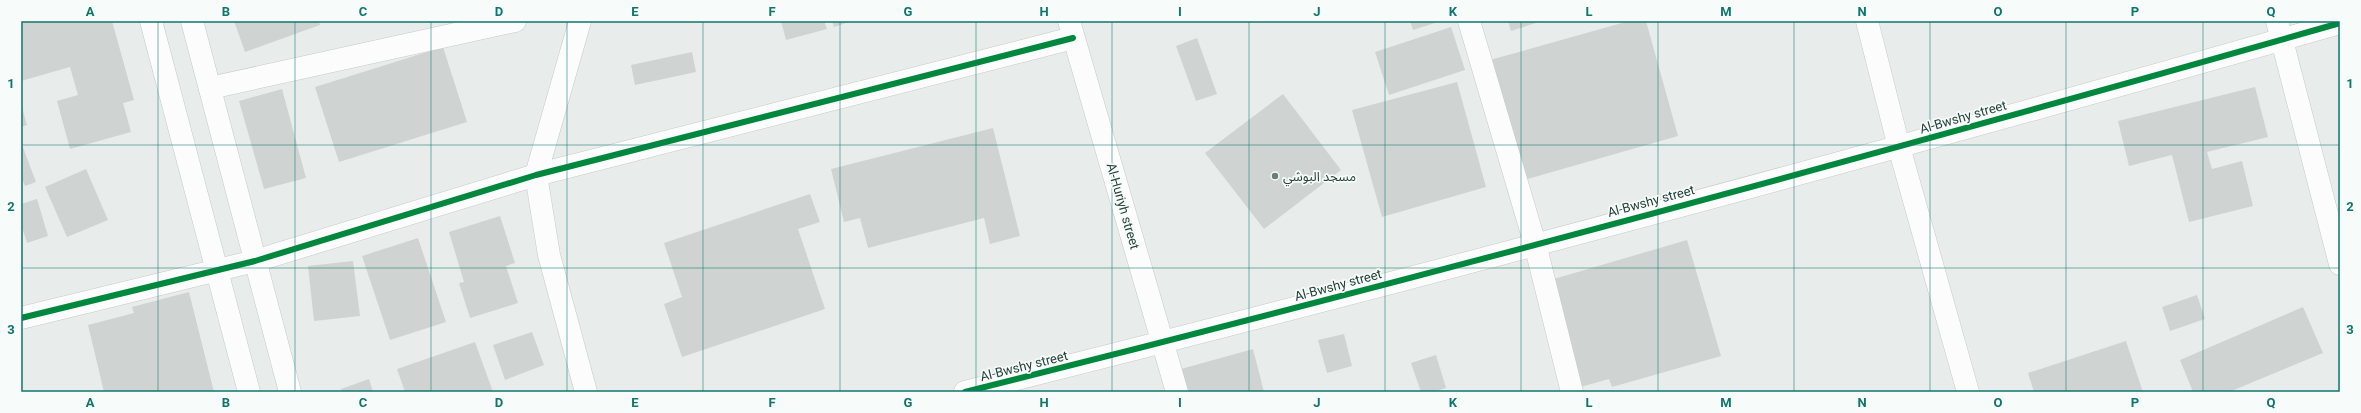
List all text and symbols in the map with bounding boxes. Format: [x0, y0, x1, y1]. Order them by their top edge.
text: A [86, 4, 95, 19]
text: B [222, 4, 230, 19]
text: C [359, 4, 368, 19]
text: D [495, 4, 503, 19]
text: E [631, 4, 639, 19]
text: F [768, 4, 776, 19]
text: G [904, 4, 913, 19]
text: H [1039, 4, 1049, 19]
text: I [1178, 4, 1182, 19]
text: J [1313, 4, 1321, 19]
text: K [1449, 4, 1458, 19]
text: L [1585, 4, 1593, 19]
text: M [1720, 4, 1732, 19]
text: N [1857, 4, 1867, 19]
text: O [1994, 4, 2003, 19]
text: P [2131, 4, 2139, 19]
text: Q [2267, 4, 2276, 19]
text: 1 [7, 76, 15, 91]
text: 1 [2346, 76, 2354, 91]
street label: Al-Bwshy street [1918, 97, 2008, 137]
street label: Al-Huriyh street [1104, 161, 1142, 251]
place label: مسجد البوشي [1283, 169, 1356, 187]
marker: مسجد البوشي [1270, 171, 1280, 181]
street label: Al-Bwshy street [1606, 182, 1696, 220]
text: 2 [7, 199, 15, 214]
text: 2 [2346, 199, 2354, 214]
street label: Al-Bwshy street [1293, 266, 1383, 304]
text: 3 [7, 322, 15, 337]
text: 3 [2346, 322, 2354, 337]
street label: Al-Bwshy street [979, 348, 1069, 384]
text: A [86, 395, 95, 410]
text: B [222, 395, 230, 410]
text: C [359, 395, 368, 410]
text: D [495, 395, 503, 410]
text: E [631, 395, 639, 410]
text: F [768, 395, 776, 410]
text: G [904, 395, 913, 410]
text: H [1039, 395, 1049, 410]
text: I [1178, 395, 1182, 410]
text: J [1313, 395, 1321, 410]
text: K [1449, 395, 1458, 410]
text: L [1585, 395, 1593, 410]
text: M [1720, 395, 1732, 410]
text: N [1857, 395, 1867, 410]
text: O [1994, 395, 2003, 410]
text: P [2131, 395, 2139, 410]
text: Q [2267, 395, 2276, 410]

